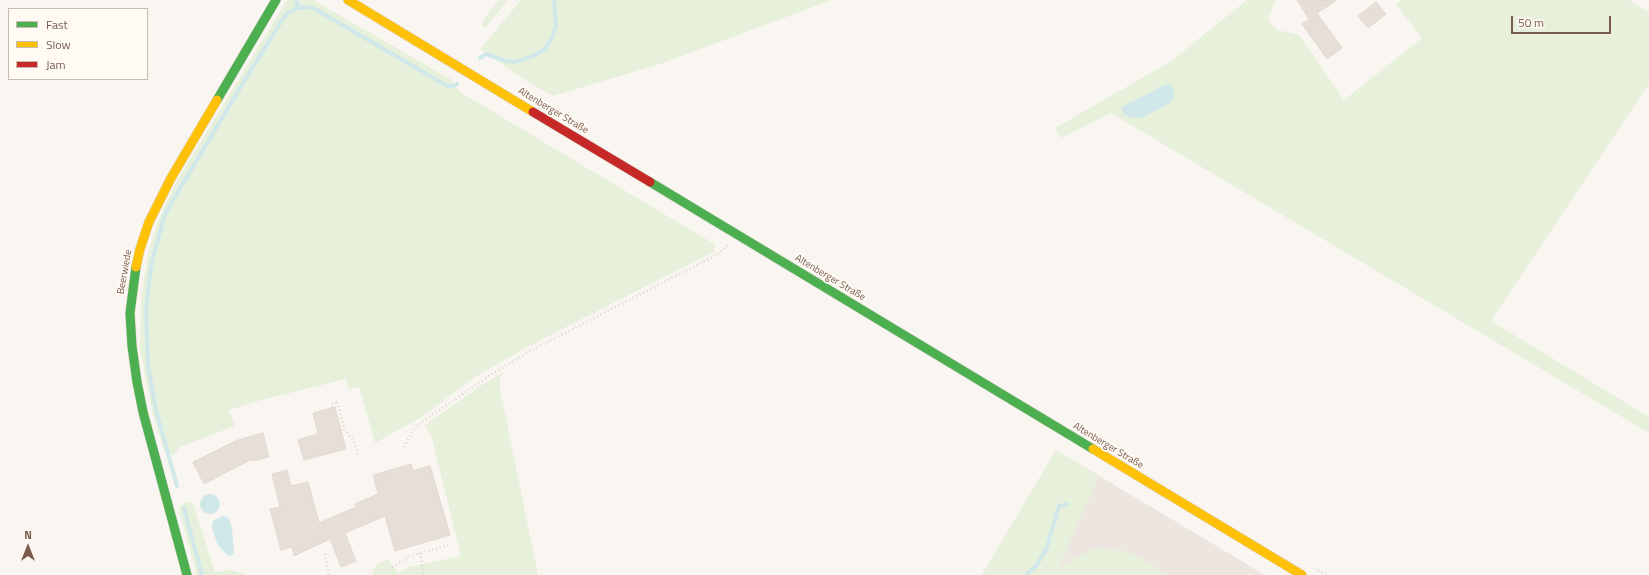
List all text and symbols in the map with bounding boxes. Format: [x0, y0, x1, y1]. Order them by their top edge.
legend [8, 8, 148, 80]
scale bar [1513, 8, 1613, 34]
text: 50 m [1518, 13, 1544, 32]
text: Fast [46, 15, 68, 34]
text: Slow [46, 35, 71, 54]
text: Jam [46, 55, 66, 74]
street label: Altenberger Straße [516, 85, 590, 137]
street label: Beerwiede [115, 249, 135, 295]
street label: Altenberger Straße [793, 252, 867, 304]
street label: Altenberger Straße [1071, 420, 1145, 472]
north arrow [8, 527, 48, 567]
text: N [24, 527, 32, 543]

